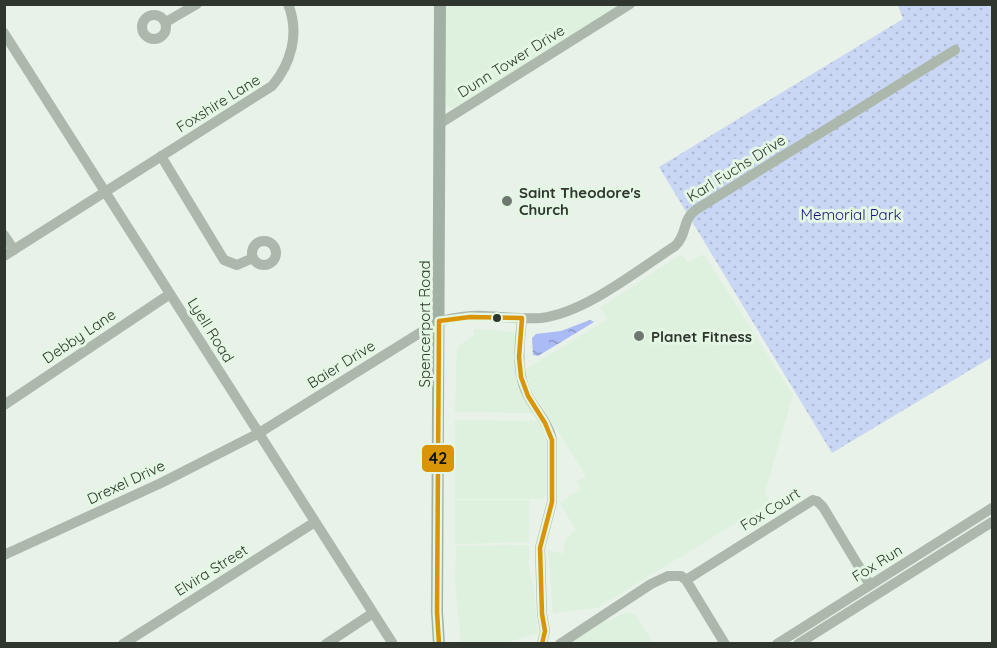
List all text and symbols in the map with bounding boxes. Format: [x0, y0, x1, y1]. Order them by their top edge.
street label: Dunn Tower Drive [454, 20, 568, 102]
street label: Foxshire Lane [173, 70, 263, 136]
street label: Karl Fuchs Drive [683, 130, 789, 206]
place label: Saint Theodore's Church [519, 183, 641, 219]
marker: Saint Theodore's Church [500, 194, 514, 208]
park label: Memorial Park [801, 205, 902, 224]
street label: Spencerport Road [415, 260, 434, 388]
street label: Lyell Road [184, 294, 238, 366]
street label: Debby Lane [39, 305, 119, 367]
unlabelled marker [491, 312, 503, 324]
place label: Planet Fitness [651, 327, 752, 346]
marker: Planet Fitness [632, 329, 646, 343]
street label: Baier Drive [304, 336, 378, 392]
line badge: 42 [421, 444, 455, 473]
text: 42 [429, 448, 447, 468]
street label: Drexel Drive [84, 456, 168, 508]
street label: Fox Court [737, 483, 803, 535]
street label: Elvira Street [171, 540, 251, 600]
street label: Fox Run [848, 540, 906, 586]

